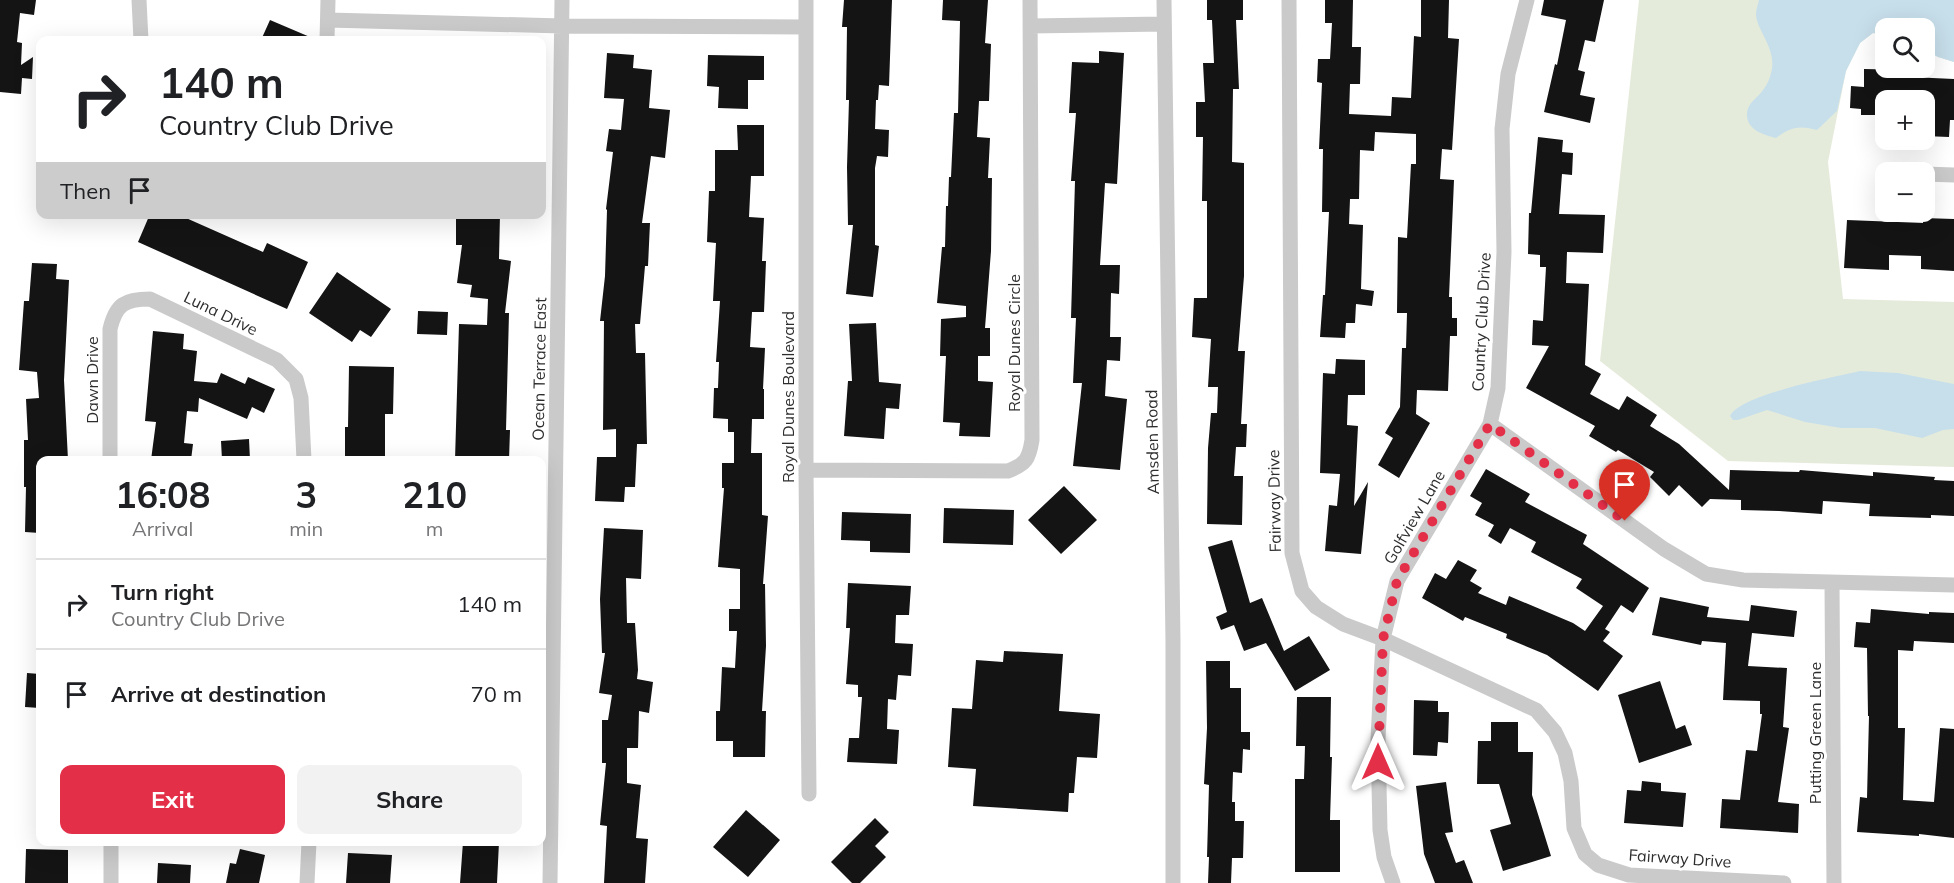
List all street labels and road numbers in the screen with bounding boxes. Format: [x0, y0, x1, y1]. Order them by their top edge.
street label: Country Club Drive [1467, 252, 1495, 392]
street label: Royal Dunes Circle [1004, 274, 1024, 412]
street label: Luna Drive [181, 287, 261, 339]
street label: Ocean Terrace East [528, 297, 550, 441]
street label: Royal Dunes Boulevard [778, 311, 798, 483]
street label: Dawn Drive [82, 336, 102, 424]
street label: Amsden Road [1141, 389, 1163, 495]
street label: Fairway Drive [1263, 449, 1285, 553]
street label: Golfview Lane [1379, 466, 1449, 568]
street label: Putting Green Lane [1805, 662, 1825, 804]
street label: Fairway Drive [1628, 844, 1732, 872]

